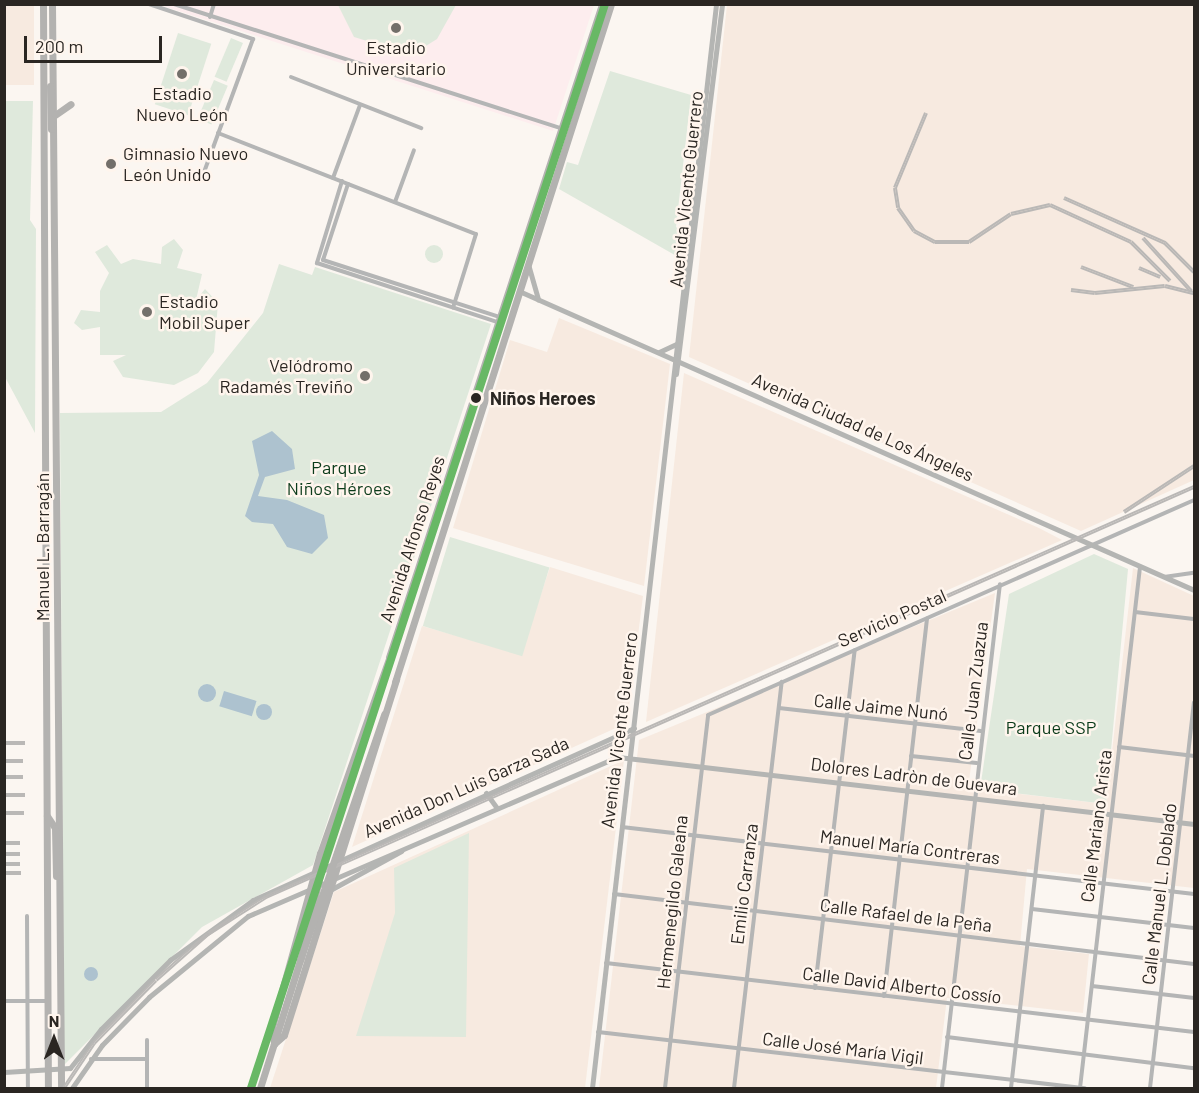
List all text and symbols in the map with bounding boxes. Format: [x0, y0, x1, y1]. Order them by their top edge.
marker: Estadio Universitario [389, 21, 403, 35]
scale bar [27, 24, 165, 62]
text: 200 m [35, 35, 83, 57]
place label: Estadio Universitario [346, 37, 446, 80]
marker: Estadio Nuevo León [175, 67, 189, 81]
place label: Estadio Nuevo León [136, 83, 228, 125]
street label: Avenida Vicente Guerrero [665, 90, 707, 288]
place label: Gimnasio Nuevo León Unido [123, 143, 248, 186]
marker: Gimnasio Nuevo León Unido [104, 157, 118, 171]
place label: Estadio Mobil Super [159, 291, 250, 334]
marker: Estadio Mobil Super [140, 305, 154, 319]
place label: Velódromo Radamés Treviño [220, 355, 353, 398]
street label: Avenida Ciudad de Los Ángeles [749, 368, 977, 486]
marker: Velódromo Radamés Treviño [358, 369, 372, 383]
place label: Niños Heroes [490, 387, 596, 409]
marker: Niños Heroes [467, 389, 485, 407]
street label: Avenida Alfonso Reyes [375, 453, 449, 625]
park label: Parque Niños Héroes [287, 457, 391, 500]
street label: Manuel L. Barragán [31, 473, 53, 621]
street label: Servicio Postal [834, 584, 950, 652]
street label: Calle Juan Zuazua [954, 620, 992, 762]
street label: Avenida Vicente Guerrero [596, 631, 642, 829]
street label: Calle Jaime Nunó [813, 689, 949, 725]
park label: Parque SSP [1006, 716, 1096, 738]
street label: Avenida Don Luis Garza Sada [360, 732, 572, 842]
street label: Calle Mariano Arista [1076, 749, 1116, 903]
street label: Dolores Ladròn de Guevara [809, 753, 1019, 799]
street label: Calle Manuel L. Doblado [1137, 802, 1181, 986]
street label: Hermenegildo Galeana [652, 814, 692, 990]
street label: Emilio Carranza [726, 822, 762, 946]
street label: Manuel María Contreras [819, 825, 1001, 869]
street label: Calle Rafael de la Peña [819, 894, 993, 936]
street label: Calle David Alberto Cossío [801, 962, 1003, 1008]
north arrow [24, 1009, 84, 1069]
text: N [49, 1011, 59, 1030]
street label: Calle José María Vigil [761, 1027, 925, 1069]

